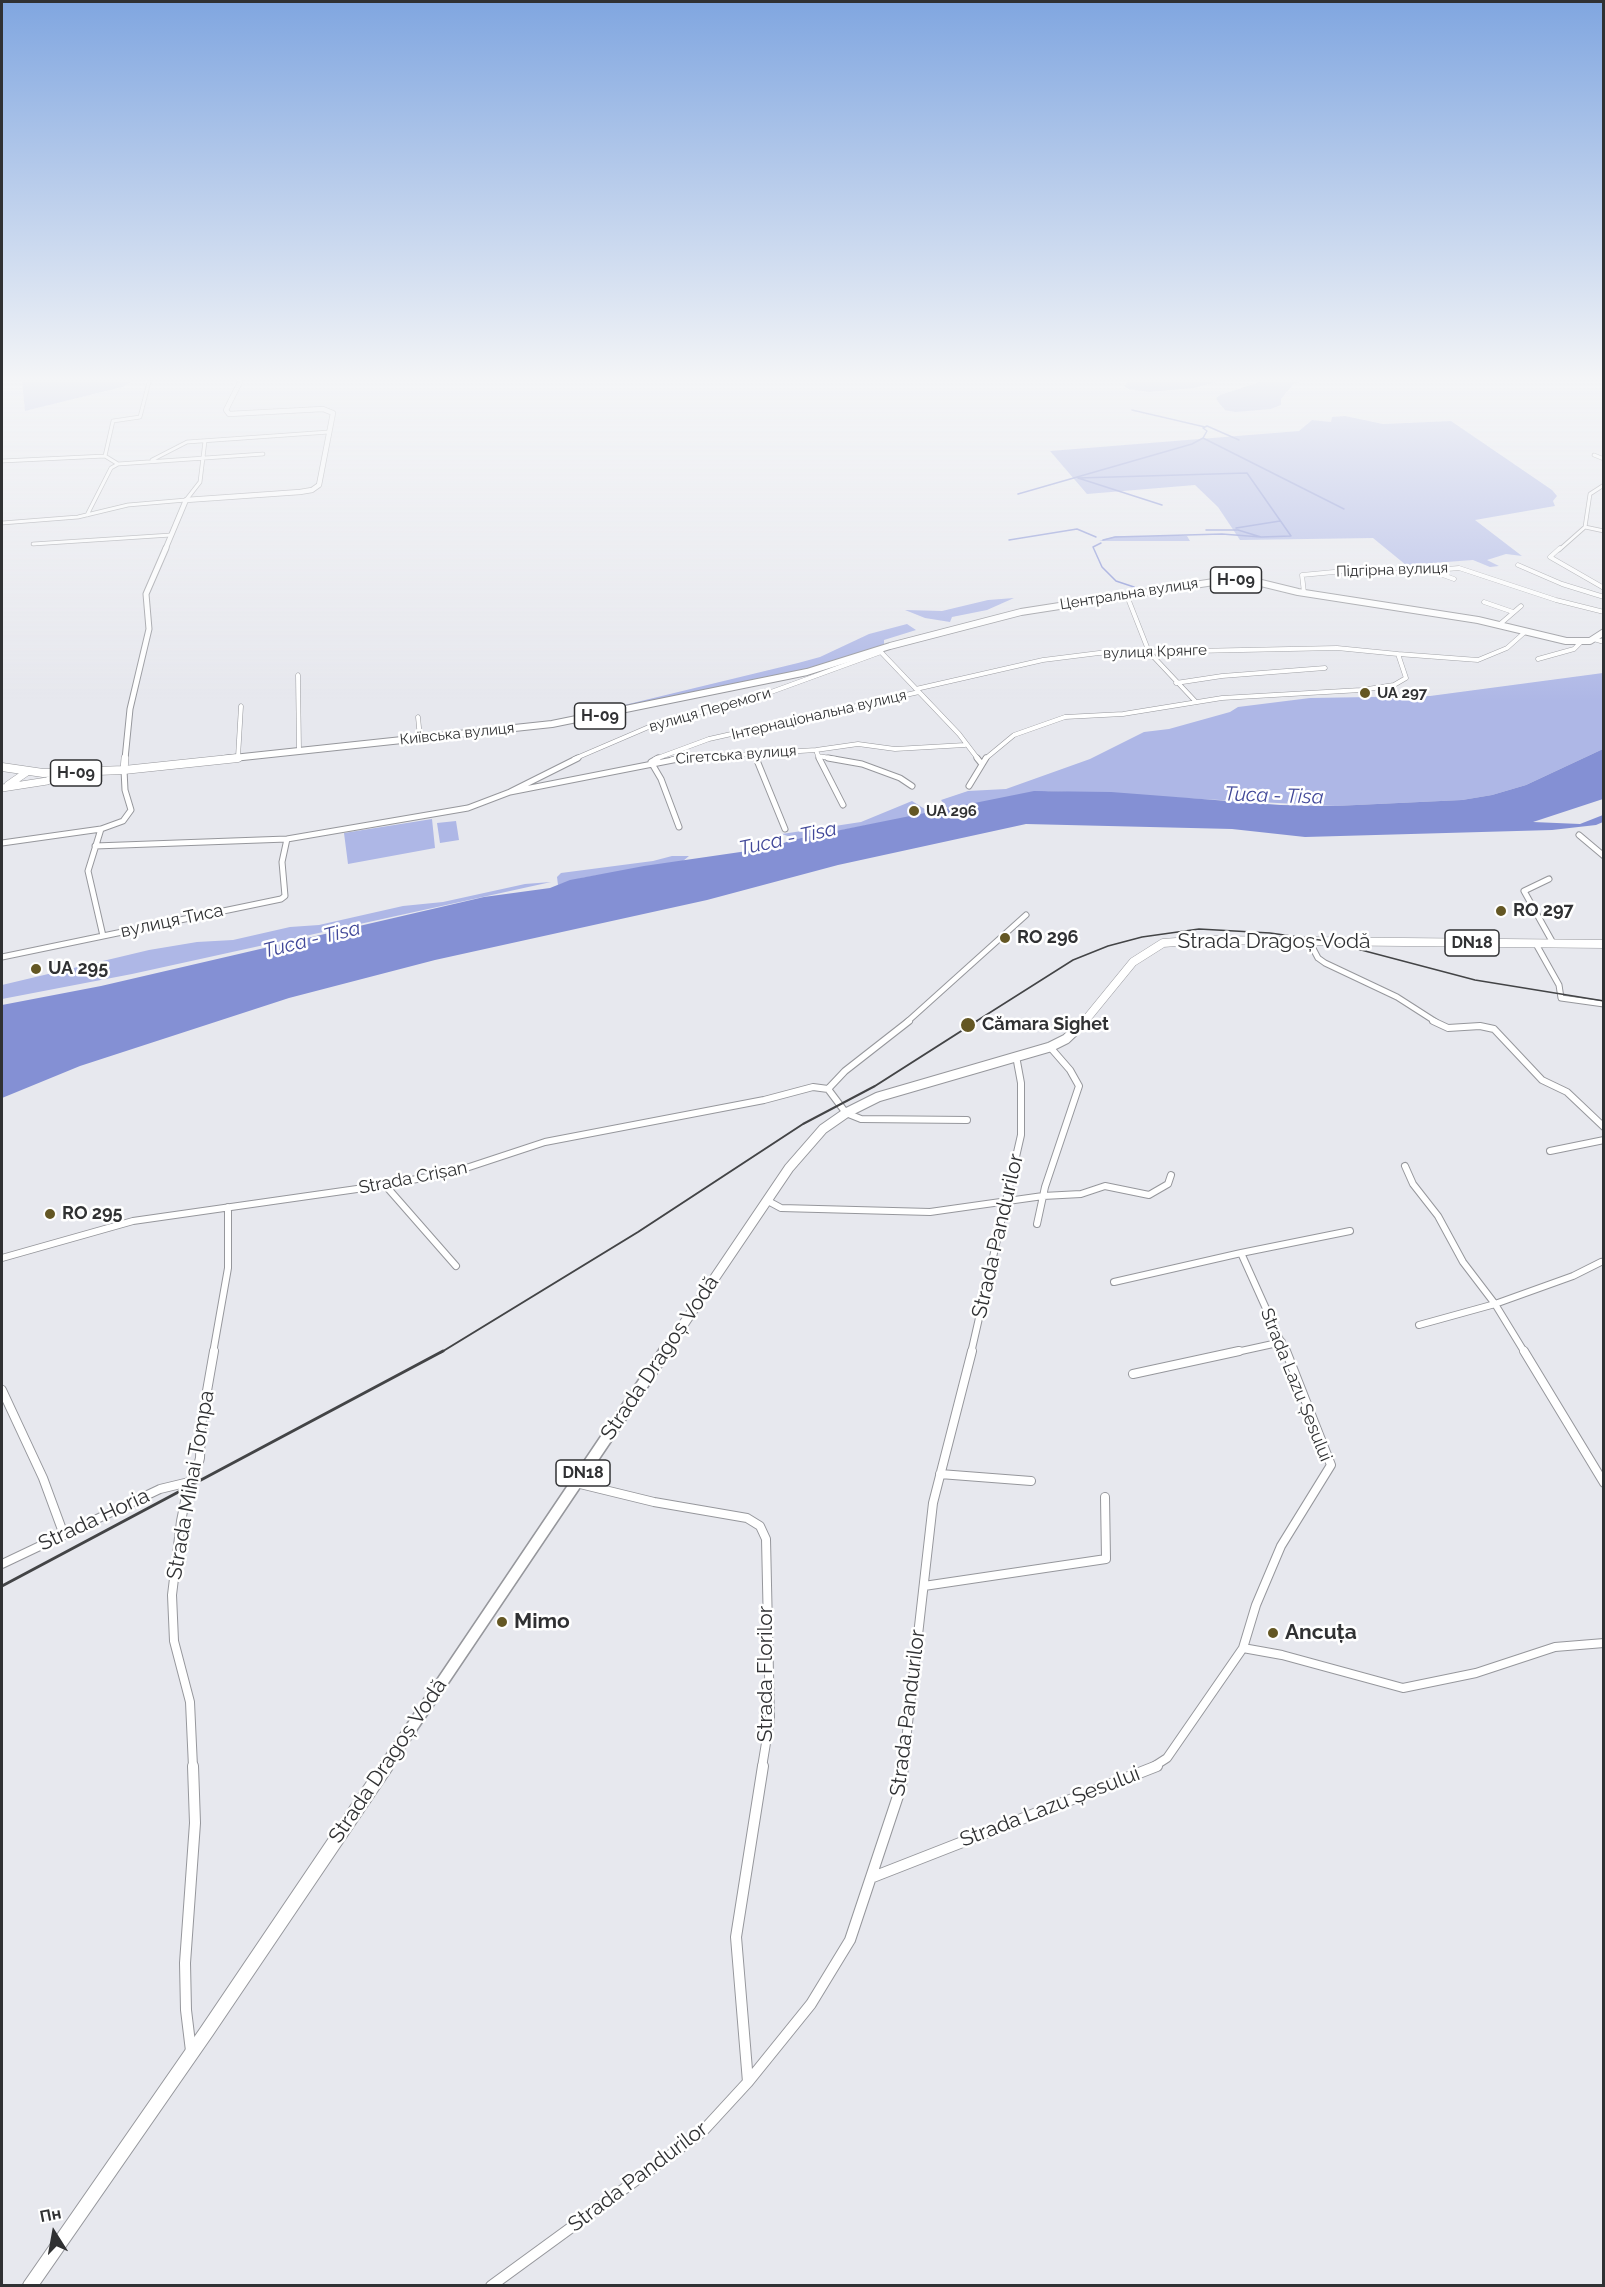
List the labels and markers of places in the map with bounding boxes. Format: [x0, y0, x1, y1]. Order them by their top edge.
place label: UA 297 [1377, 684, 1427, 702]
marker: UA 297 [1358, 686, 1372, 700]
place label: UA 296 [926, 802, 977, 820]
marker: UA 296 [907, 804, 921, 818]
place label: RO 297 [1513, 900, 1574, 922]
marker: RO 297 [1494, 904, 1508, 918]
place label: RO 296 [1017, 927, 1079, 949]
marker: RO 296 [998, 931, 1012, 945]
place label: UA 295 [48, 958, 108, 980]
marker: UA 295 [29, 962, 43, 976]
place label: Cămara Sighet [982, 1014, 1109, 1036]
marker: Cămara Sighet [959, 1016, 977, 1034]
place label: RO 295 [62, 1203, 123, 1225]
marker: RO 295 [43, 1207, 57, 1221]
place label: Mimo [514, 1609, 570, 1635]
marker: Mimo [495, 1615, 509, 1629]
place label: Ancuța [1285, 1620, 1357, 1646]
marker: Ancuța [1266, 1626, 1280, 1640]

